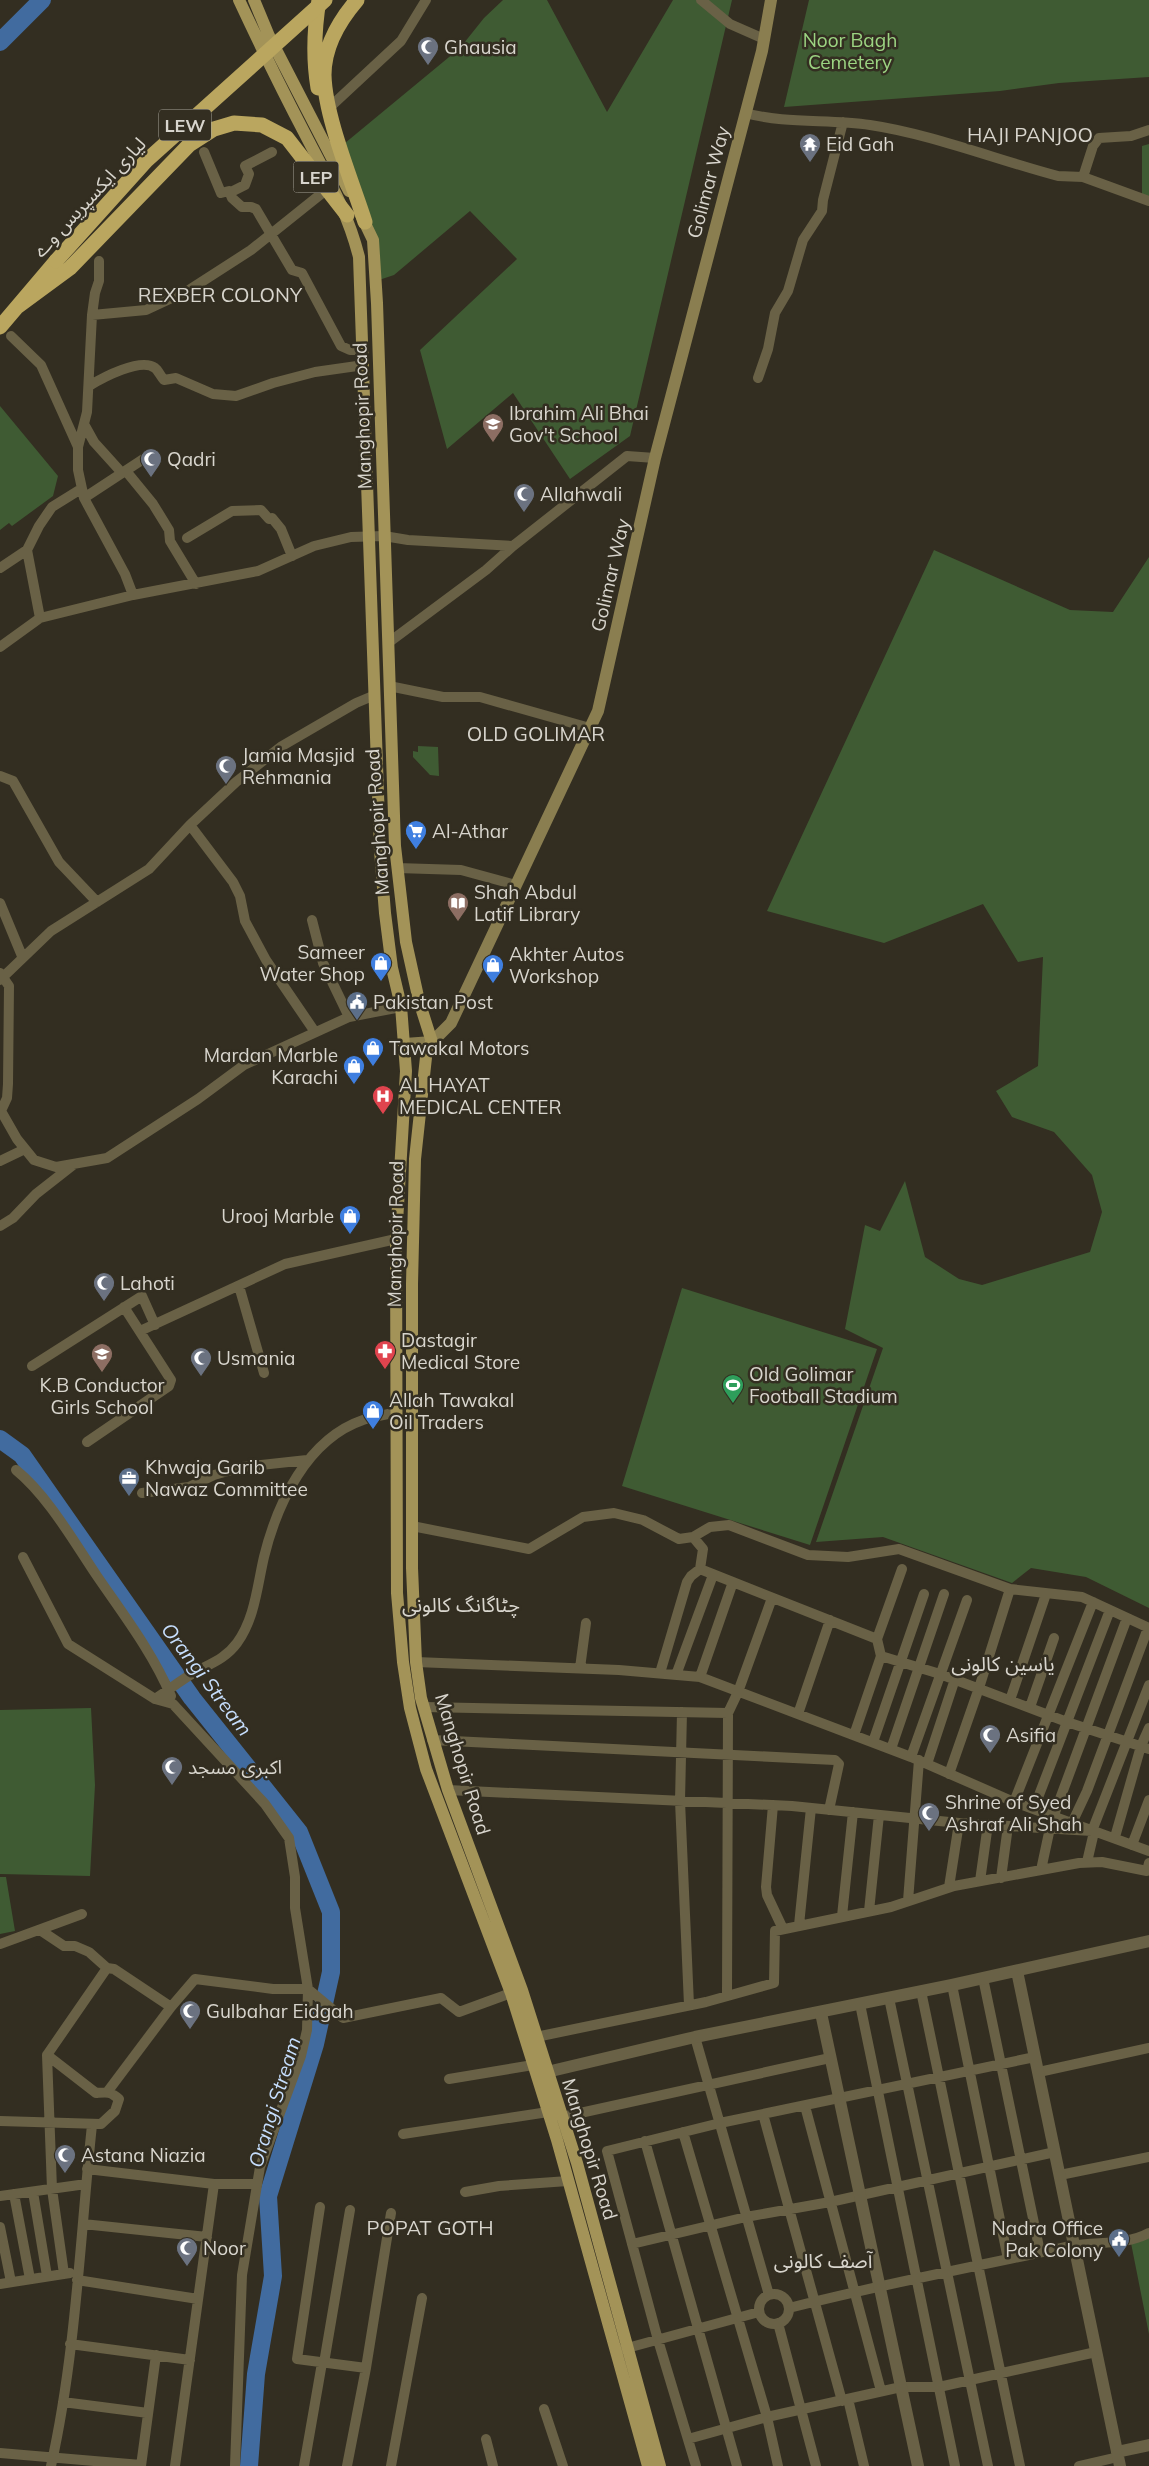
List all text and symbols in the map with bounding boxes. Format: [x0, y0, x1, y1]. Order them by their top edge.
park label: Noor Bagh Cemetery [803, 28, 897, 74]
mosque icon: Ghausia [416, 35, 440, 66]
place label: Ghausia [444, 35, 517, 59]
road number: LEW [159, 110, 211, 140]
district label: HAJI PANJOO [967, 122, 1093, 147]
street label: Golimar Way [682, 123, 734, 241]
street label: لیاری ایکسپریس وے [27, 132, 152, 263]
temple icon: Eid Gah [798, 132, 822, 163]
place label: Eid Gah [826, 132, 894, 156]
road number: LEP [294, 162, 338, 192]
district label: REXBER COLONY [138, 282, 303, 307]
street label: Manghopir Road [347, 342, 377, 490]
place label: Ibrahim Ali Bhai Gov't School [509, 401, 649, 447]
school or university icon: Ibrahim Ali Bhai Gov't School [481, 412, 505, 443]
mosque icon: Qadri [139, 447, 163, 478]
place label: Qadri [167, 447, 216, 471]
mosque icon: Allahwali [512, 482, 536, 513]
place label: Allahwali [540, 482, 622, 506]
street label: Golimar Way [585, 516, 635, 634]
district label: OLD GOLIMAR [467, 721, 605, 746]
place label: Jamia Masjid Rehmania [242, 743, 355, 789]
street label: Manghopir Road [360, 748, 394, 896]
mosque icon: Jamia Masjid Rehmania [214, 754, 238, 785]
supermarket icon: Al-Athar [404, 819, 428, 850]
place label: Al-Athar [432, 819, 508, 843]
place label: Shah Abdul Latif Library [474, 880, 580, 926]
library icon: Shah Abdul Latif Library [446, 891, 470, 922]
place label: Sameer Water Shop [260, 940, 365, 986]
place label: Akhter Autos Workshop [509, 942, 624, 988]
shop icon: Sameer Water Shop [369, 951, 393, 982]
shop icon: Akhter Autos Workshop [481, 953, 505, 984]
public building icon: Pakistan Post [345, 990, 369, 1021]
place label: Pakistan Post [373, 990, 493, 1014]
shop icon: Tawakal Motors [361, 1036, 385, 1067]
place label: Tawakal Motors [389, 1036, 529, 1060]
place label: Mardan Marble Karachi [204, 1043, 338, 1089]
shop icon: Mardan Marble Karachi [342, 1054, 366, 1085]
place label: AL HAYAT MEDICAL CENTER [399, 1073, 562, 1119]
hospital icon: AL HAYAT MEDICAL CENTER [371, 1084, 395, 1115]
street label: Manghopir Road [382, 1160, 408, 1308]
place label: Urooj Marble [221, 1204, 334, 1228]
shop icon: Urooj Marble [338, 1204, 362, 1235]
mosque icon: Lahoti [92, 1271, 116, 1302]
place label: Lahoti [120, 1271, 175, 1295]
place label: Dastagir Medical Store [401, 1328, 520, 1374]
pharmacy icon: Dastagir Medical Store [373, 1339, 397, 1370]
school or university icon: K.B Conductor Girls School [90, 1342, 114, 1373]
mosque icon: Usmania [189, 1346, 213, 1377]
place label: Usmania [217, 1346, 295, 1370]
place label: Old Golimar Football Stadium [749, 1362, 898, 1408]
place label: K.B Conductor Girls School [40, 1373, 165, 1419]
sports icon: Old Golimar Football Stadium [721, 1373, 745, 1404]
place label: Allah Tawakal Oil Traders [389, 1388, 514, 1434]
shop icon: Allah Tawakal Oil Traders [361, 1399, 385, 1430]
place label: Khwaja Garib Nawaz Committee [145, 1455, 308, 1501]
office icon: Khwaja Garib Nawaz Committee [117, 1466, 141, 1497]
district label: چٹاگانگ کالونی [402, 1592, 520, 1618]
water label: Orangi Stream [156, 1617, 258, 1741]
district label: یاسین کالونی [951, 1651, 1055, 1676]
street label: Manghopir Road [430, 1690, 496, 1838]
mosque icon: Asifia [978, 1723, 1002, 1754]
place label: Asifia [1006, 1723, 1056, 1747]
mosque icon: اکبری مسجد [160, 1755, 184, 1786]
place label: اکبری مسجد [188, 1755, 282, 1779]
place label: Shrine of Syed Ashraf Ali Shah [945, 1790, 1082, 1836]
mosque icon: Shrine of Syed Ashraf Ali Shah [917, 1801, 941, 1832]
mosque icon: Gulbahar Eidgah [178, 1999, 202, 2030]
place label: Gulbahar Eidgah [206, 1999, 354, 2023]
water label: Orangi Stream [242, 2034, 306, 2170]
street label: Manghopir Road [557, 2075, 623, 2223]
mosque icon: Astana Niazia [53, 2143, 77, 2174]
place label: Astana Niazia [81, 2143, 206, 2167]
district label: POPAT GOTH [367, 2215, 493, 2240]
place label: Nadra Office Pak Colony [992, 2216, 1103, 2262]
public building icon: Nadra Office Pak Colony [1107, 2227, 1131, 2258]
mosque icon: Noor [175, 2236, 199, 2267]
place label: Noor [203, 2236, 246, 2260]
district label: آصف کالونی [774, 2248, 874, 2273]

